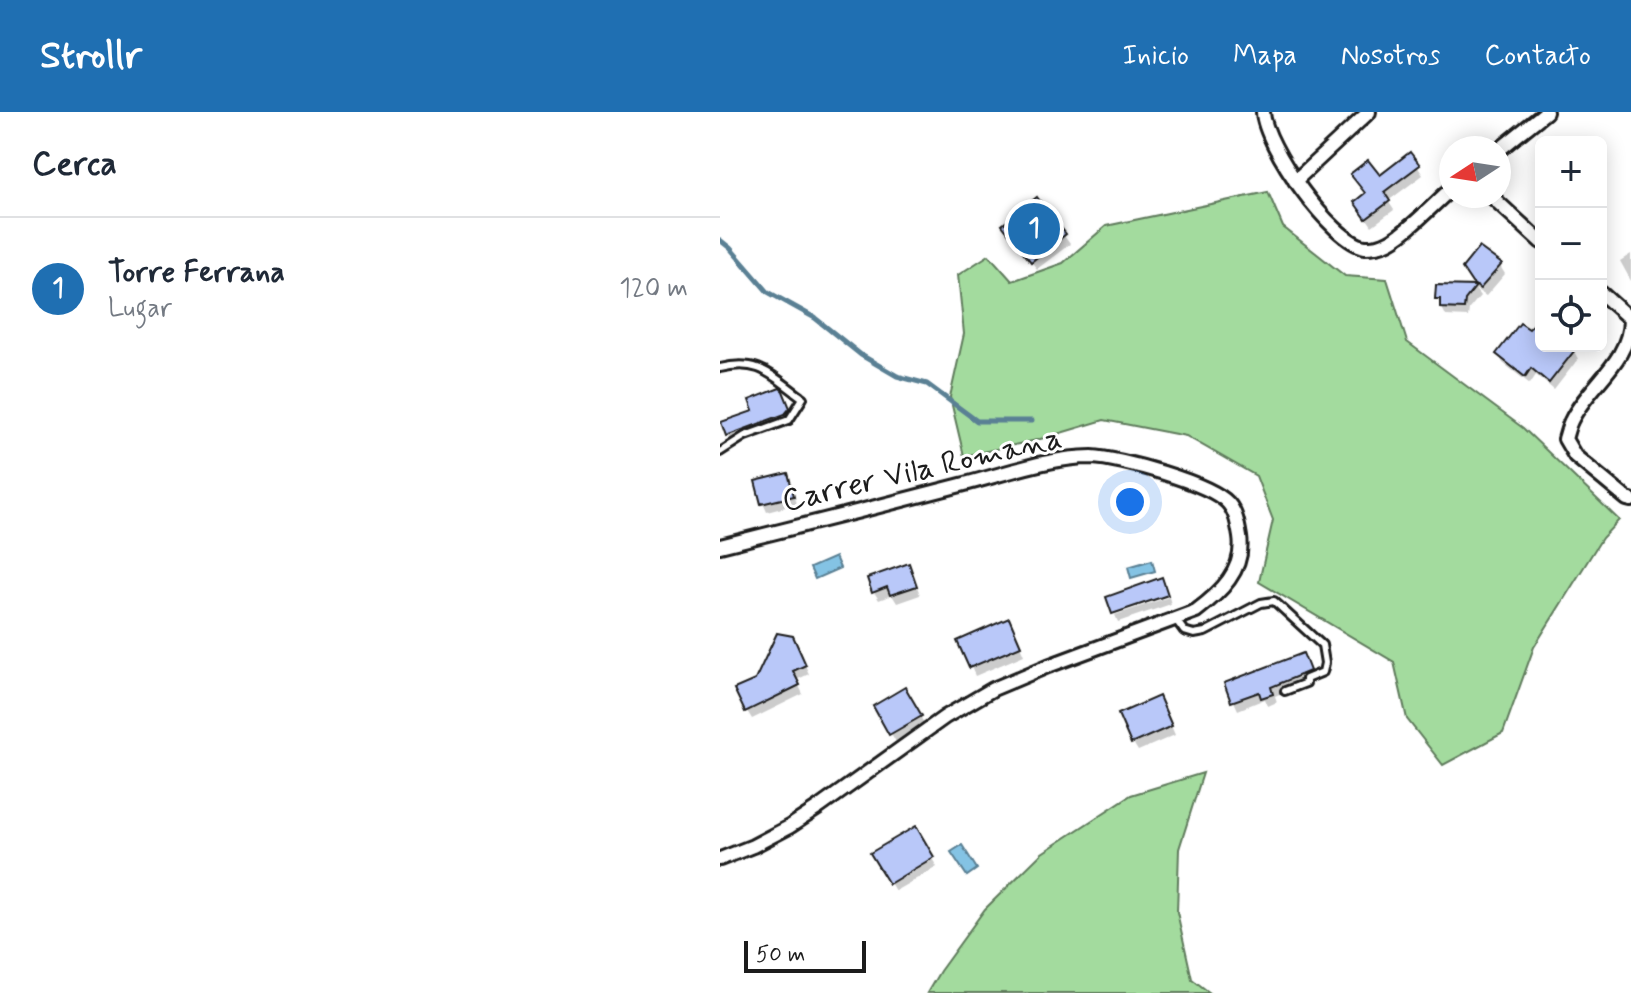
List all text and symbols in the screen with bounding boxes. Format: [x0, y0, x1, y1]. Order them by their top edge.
text: Strollr [40, 32, 142, 81]
text: Inicio [1122, 38, 1189, 75]
text: Mapa [1233, 38, 1297, 75]
text: Nosotros [1341, 38, 1440, 75]
text: Contacto [1484, 38, 1591, 75]
north arrow [1439, 136, 1511, 208]
map controls [1535, 136, 1607, 352]
button: + [1535, 136, 1607, 208]
text: Cerca [32, 142, 117, 187]
pin: 1 [1008, 199, 1060, 259]
button: − [1535, 208, 1607, 280]
text: Torre Ferrana [108, 253, 285, 292]
text: 1 [52, 272, 64, 306]
text: 120 m [619, 272, 688, 306]
button: locate [1535, 280, 1607, 352]
text: Lugar [108, 292, 172, 326]
street label: Carrer Vila Romana [778, 417, 1066, 523]
your location [1110, 482, 1150, 522]
scale bar [744, 937, 866, 973]
text: 50 m [756, 941, 805, 969]

